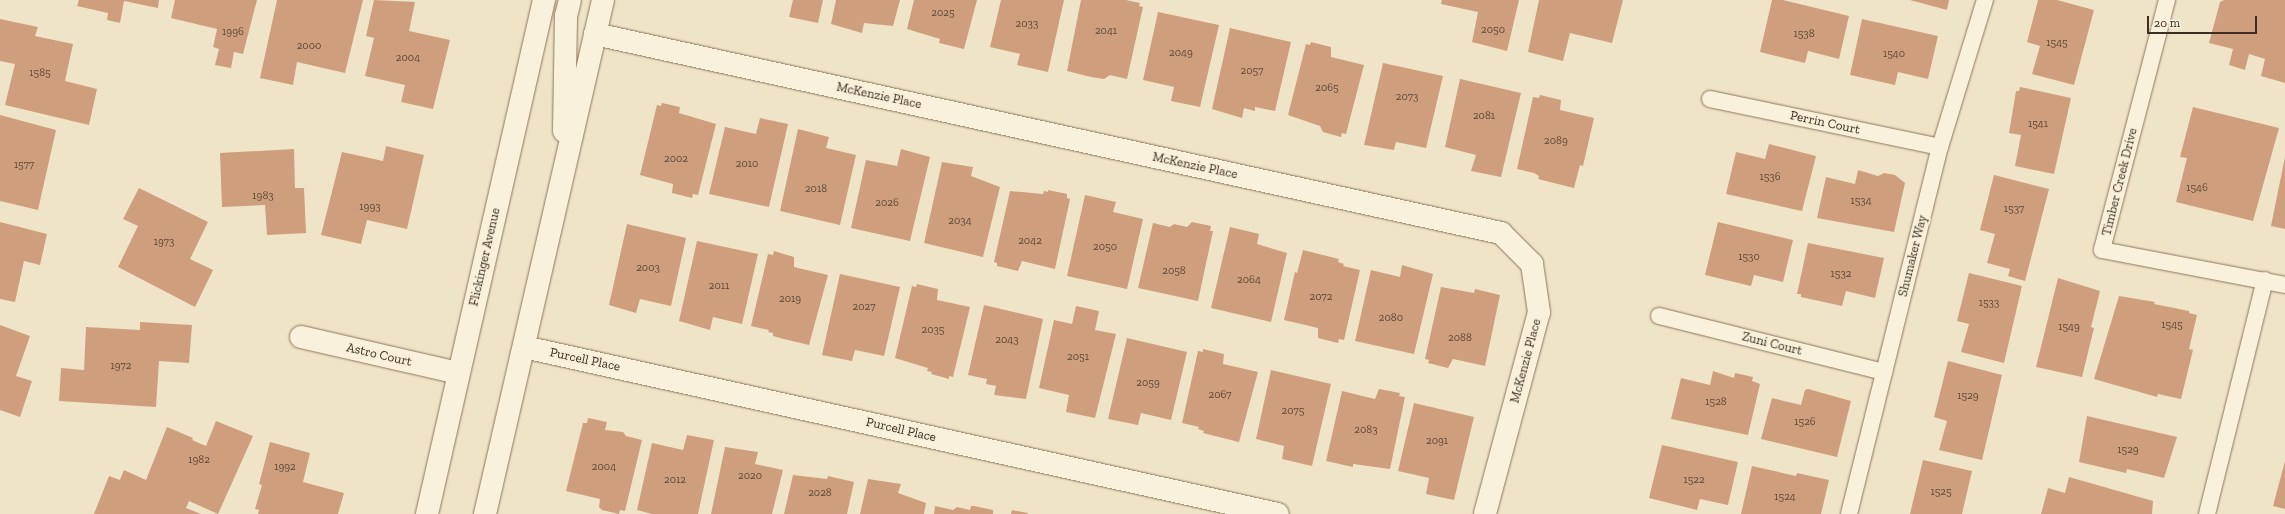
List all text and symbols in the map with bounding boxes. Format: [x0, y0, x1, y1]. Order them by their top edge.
house number: 2025 [931, 6, 955, 20]
scale bar [2149, 8, 2259, 34]
text: 20 m [2154, 16, 2180, 30]
house number: 2033 [1016, 17, 1038, 31]
house number: 2050 [1481, 23, 1505, 37]
house number: 2041 [1095, 24, 1117, 38]
house number: 1996 [222, 25, 244, 39]
house number: 1538 [1793, 27, 1815, 41]
house number: 1545 [2046, 36, 2068, 50]
house number: 2000 [297, 39, 321, 53]
house number: 2049 [1169, 46, 1193, 60]
house number: 1540 [1883, 47, 1905, 61]
house number: 2004 [396, 51, 420, 65]
house number: 2057 [1241, 64, 1263, 78]
house number: 1585 [29, 66, 51, 80]
street label: McKenzie Place [835, 79, 923, 113]
house number: 2065 [1315, 81, 1339, 95]
house number: 2073 [1396, 90, 1418, 104]
street label: Perrin Court [1789, 108, 1861, 138]
house number: 2081 [1473, 109, 1495, 123]
house number: 1541 [2028, 117, 2048, 131]
street label: Timber Creek Drive [2099, 126, 2141, 238]
house number: 2089 [1544, 134, 1568, 148]
street label: McKenzie Place [1151, 149, 1239, 183]
house number: 2002 [664, 152, 688, 166]
house number: 2010 [736, 157, 758, 171]
house number: 1577 [14, 158, 34, 172]
house number: 1536 [1759, 170, 1781, 184]
house number: 1546 [2186, 181, 2208, 195]
house number: 2018 [805, 182, 827, 196]
house number: 1983 [252, 189, 274, 203]
house number: 1534 [1850, 194, 1872, 208]
house number: 2026 [875, 196, 899, 210]
house number: 1993 [359, 200, 381, 214]
house number: 1537 [2004, 202, 2024, 216]
street label: Flickinger Avenue [466, 206, 504, 308]
street label: Shumaker Way [1895, 213, 1931, 299]
house number: 2034 [948, 214, 972, 228]
house number: 2042 [1018, 234, 1042, 248]
house number: 1973 [154, 235, 174, 249]
house number: 2050 [1093, 240, 1117, 254]
house number: 1530 [1738, 250, 1760, 264]
house number: 2003 [636, 261, 660, 275]
house number: 2058 [1162, 264, 1186, 278]
house number: 1532 [1831, 267, 1851, 281]
house number: 2064 [1237, 273, 1261, 287]
house number: 2011 [709, 279, 729, 293]
house number: 2072 [1310, 290, 1332, 304]
house number: 2019 [779, 292, 801, 306]
house number: 1533 [1979, 296, 1999, 310]
house number: 2027 [853, 300, 875, 314]
house number: 2080 [1379, 311, 1403, 325]
street label: McKenzie Place [1507, 317, 1545, 405]
house number: 1545 [2161, 318, 2183, 332]
house number: 1549 [2058, 320, 2080, 334]
house number: 2035 [921, 323, 945, 337]
street label: Zuni Court [1740, 329, 1804, 359]
house number: 2088 [1448, 331, 1472, 345]
house number: 2043 [995, 333, 1019, 347]
street label: Astro Court [345, 340, 413, 370]
street label: Purcell Place [548, 345, 622, 375]
house number: 2051 [1067, 350, 1089, 364]
house number: 1972 [111, 359, 131, 373]
house number: 2059 [1136, 376, 1160, 390]
house number: 2067 [1208, 388, 1232, 402]
house number: 1529 [1957, 389, 1979, 403]
house number: 1528 [1705, 395, 1727, 409]
house number: 2075 [1282, 404, 1304, 418]
street label: Purcell Place [864, 414, 938, 446]
house number: 1526 [1794, 415, 1816, 429]
house number: 2083 [1354, 423, 1378, 437]
house number: 2091 [1426, 434, 1448, 448]
house number: 1529 [2117, 443, 2139, 457]
house number: 1982 [188, 453, 210, 467]
house number: 1992 [274, 460, 296, 474]
house number: 2004 [592, 460, 616, 474]
house number: 2020 [738, 469, 762, 483]
house number: 2012 [664, 473, 686, 487]
house number: 1522 [1683, 473, 1705, 487]
house number: 1525 [1930, 485, 1952, 499]
house number: 2028 [808, 486, 832, 500]
house number: 1524 [1774, 490, 1796, 504]

